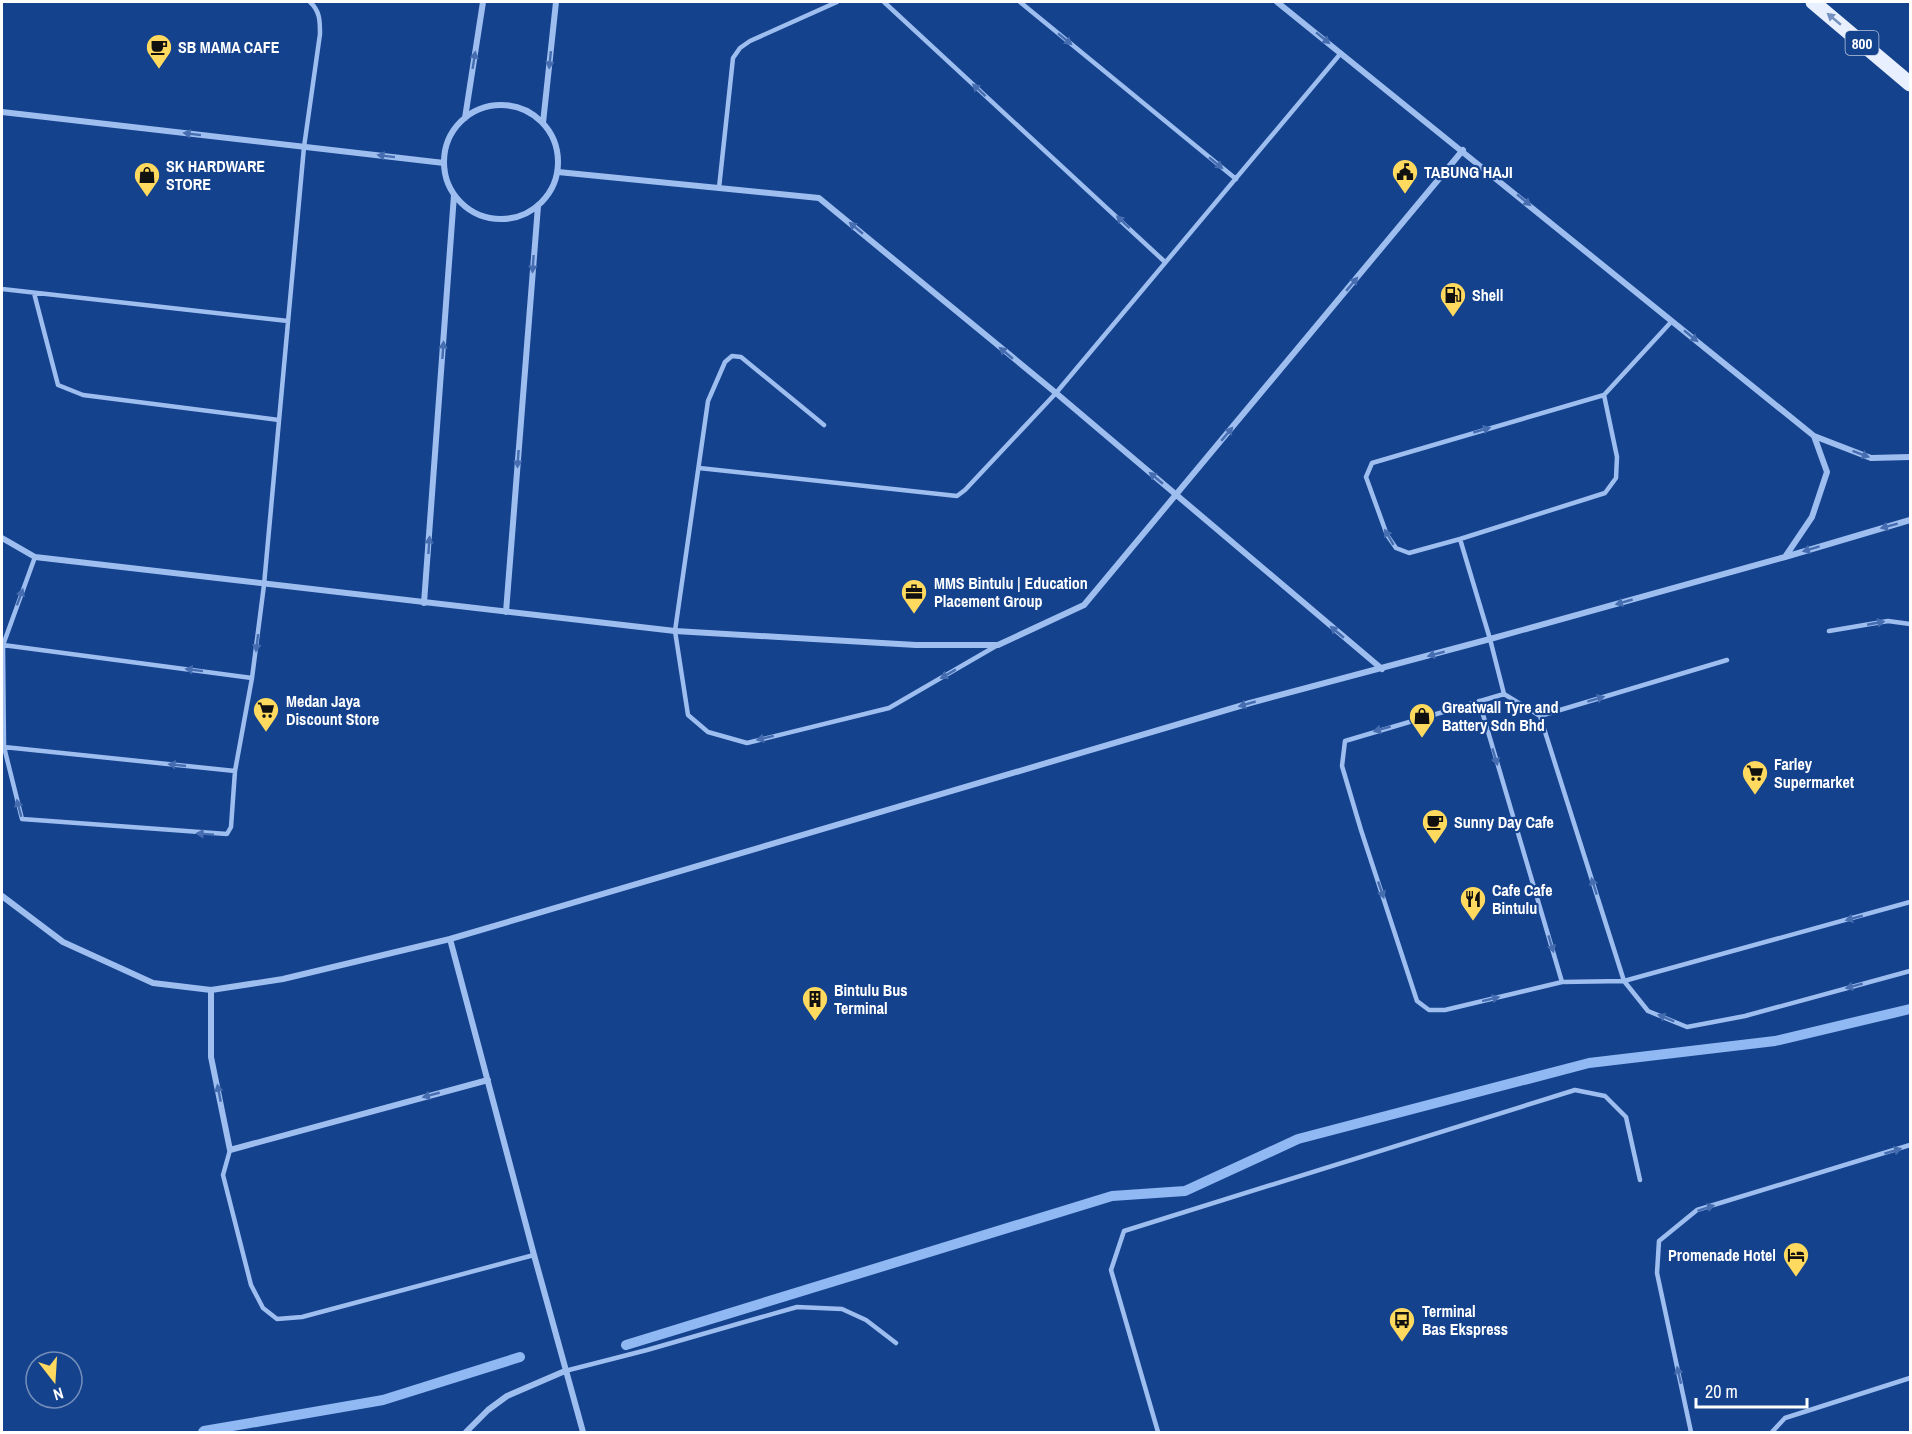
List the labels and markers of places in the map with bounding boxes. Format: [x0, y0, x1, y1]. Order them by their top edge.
cafe icon: SB MAMA CAFE [144, 32, 174, 70]
place label: SB MAMA CAFE [178, 36, 280, 58]
place label: SK HARDWARE STORE [166, 155, 265, 195]
public building icon: TABUNG HAJI [1390, 157, 1420, 195]
shop icon: SK HARDWARE STORE [132, 160, 162, 198]
place label: TABUNG HAJI [1424, 161, 1513, 183]
fuel station icon: Shell [1438, 280, 1468, 318]
place label: Shell [1472, 284, 1503, 306]
place label: MMS Bintulu | Education Placement Group [934, 572, 1088, 612]
office icon: MMS Bintulu | Education Placement Group [899, 577, 929, 615]
place label: Medan Jaya Discount Store [286, 690, 379, 730]
supermarket icon: Medan Jaya Discount Store [251, 695, 281, 733]
place label: Greatwall Tyre and Battery Sdn Bhd [1442, 696, 1558, 736]
shop icon: Greatwall Tyre and Battery Sdn Bhd [1407, 701, 1437, 739]
place label: Farley Supermarket [1774, 753, 1855, 793]
supermarket icon: Farley Supermarket [1740, 758, 1770, 796]
cafe icon: Sunny Day Cafe [1420, 807, 1450, 845]
place label: Sunny Day Cafe [1454, 811, 1554, 833]
place label: Cafe Cafe Bintulu [1492, 879, 1553, 919]
restaurant icon: Cafe Cafe Bintulu [1458, 884, 1488, 922]
place label: Bintulu Bus Terminal [834, 979, 908, 1019]
building icon: Bintulu Bus Terminal [800, 984, 830, 1022]
hotel icon: Promenade Hotel [1781, 1240, 1811, 1278]
place label: Promenade Hotel [1668, 1244, 1776, 1266]
place label: Terminal Bas Ekspress [1422, 1300, 1508, 1340]
bus stop icon: Terminal Bas Ekspress [1387, 1305, 1417, 1343]

